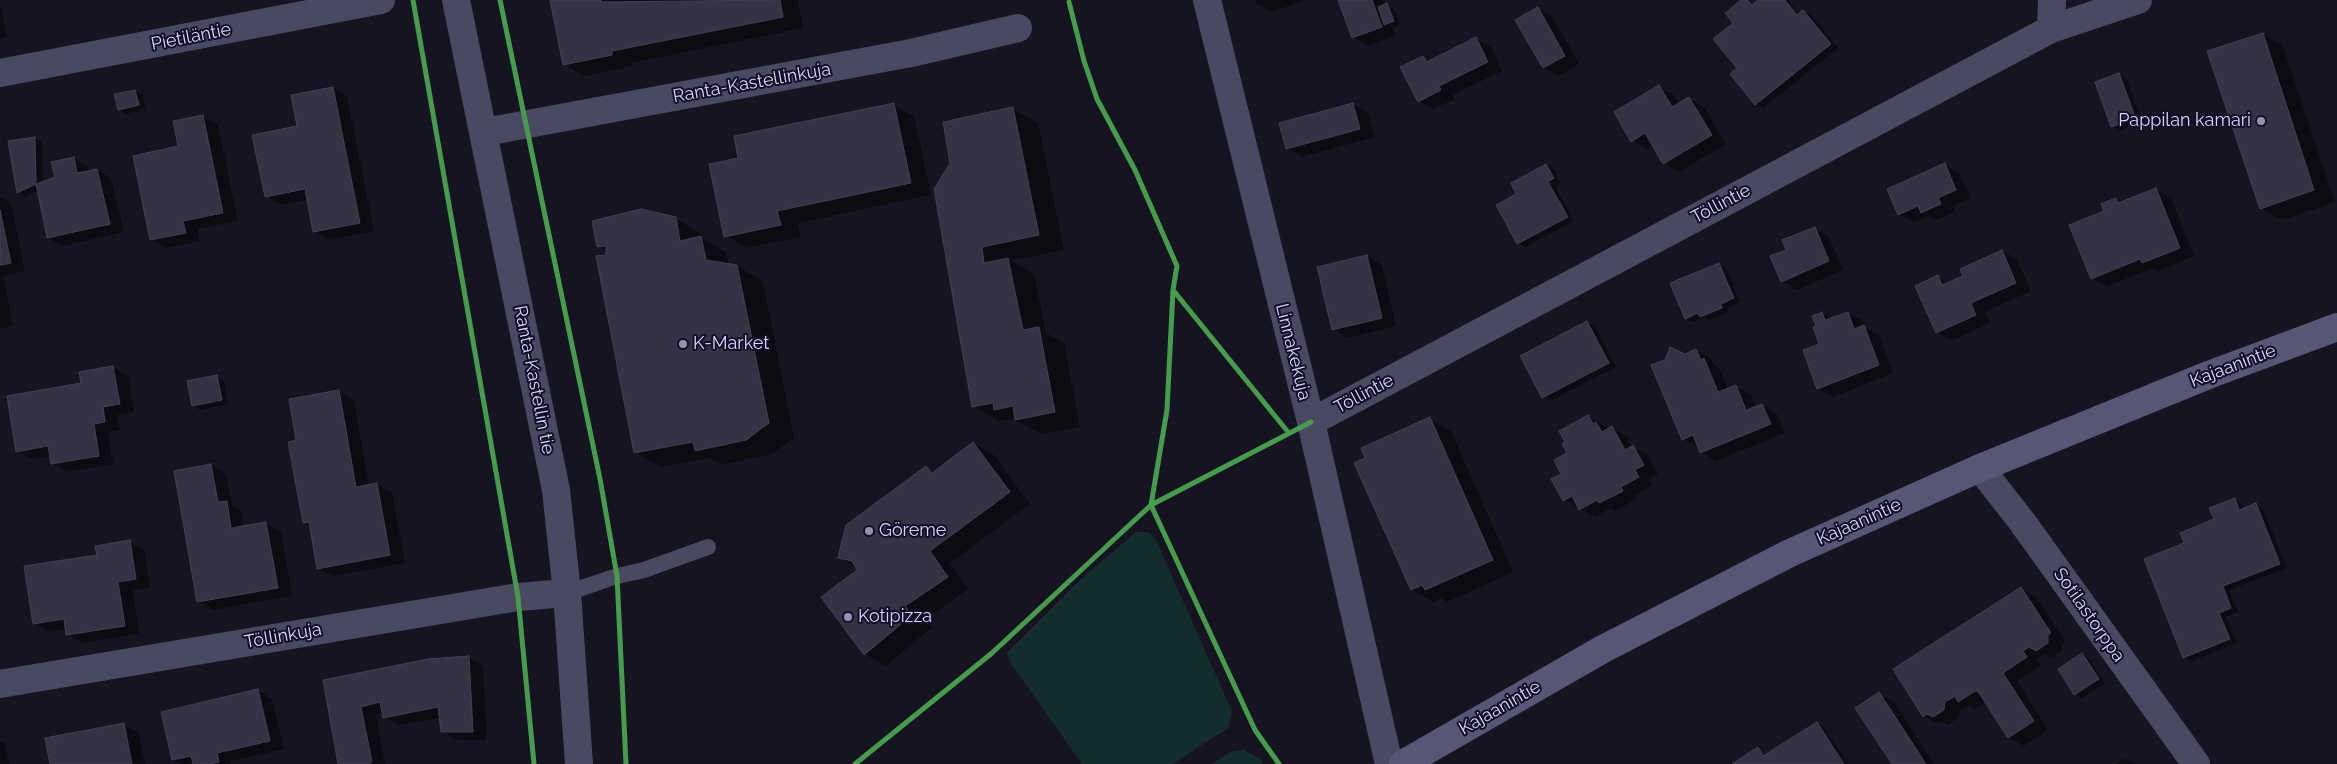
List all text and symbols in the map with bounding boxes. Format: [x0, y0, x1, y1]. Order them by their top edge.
street label: Pietiläntie [149, 19, 233, 55]
street label: Ranta-Kastellinkuja [671, 58, 833, 108]
place label: Pappilan kamari [2118, 110, 2251, 132]
marker: Pappilan kamari [2255, 115, 2267, 127]
street label: Töllintie [1688, 179, 1754, 229]
street label: Linnakekuja [1271, 301, 1315, 403]
street label: Ranta-Kastellin tie [509, 304, 559, 456]
place label: K-Market [693, 333, 769, 355]
marker: K-Market [677, 338, 689, 350]
street label: Kajaanintie [2187, 340, 2279, 392]
street label: Töllintie [1331, 369, 1397, 419]
street label: Kajaanintie [1813, 494, 1905, 550]
place label: Göreme [879, 520, 946, 542]
marker: Göreme [863, 525, 875, 537]
street label: Sotilastorppa [2049, 564, 2129, 666]
place label: Kotipizza [858, 606, 932, 628]
marker: Kotipizza [842, 611, 854, 623]
street label: Töllinkuja [243, 619, 323, 653]
street label: Kajaanintie [1455, 676, 1545, 740]

